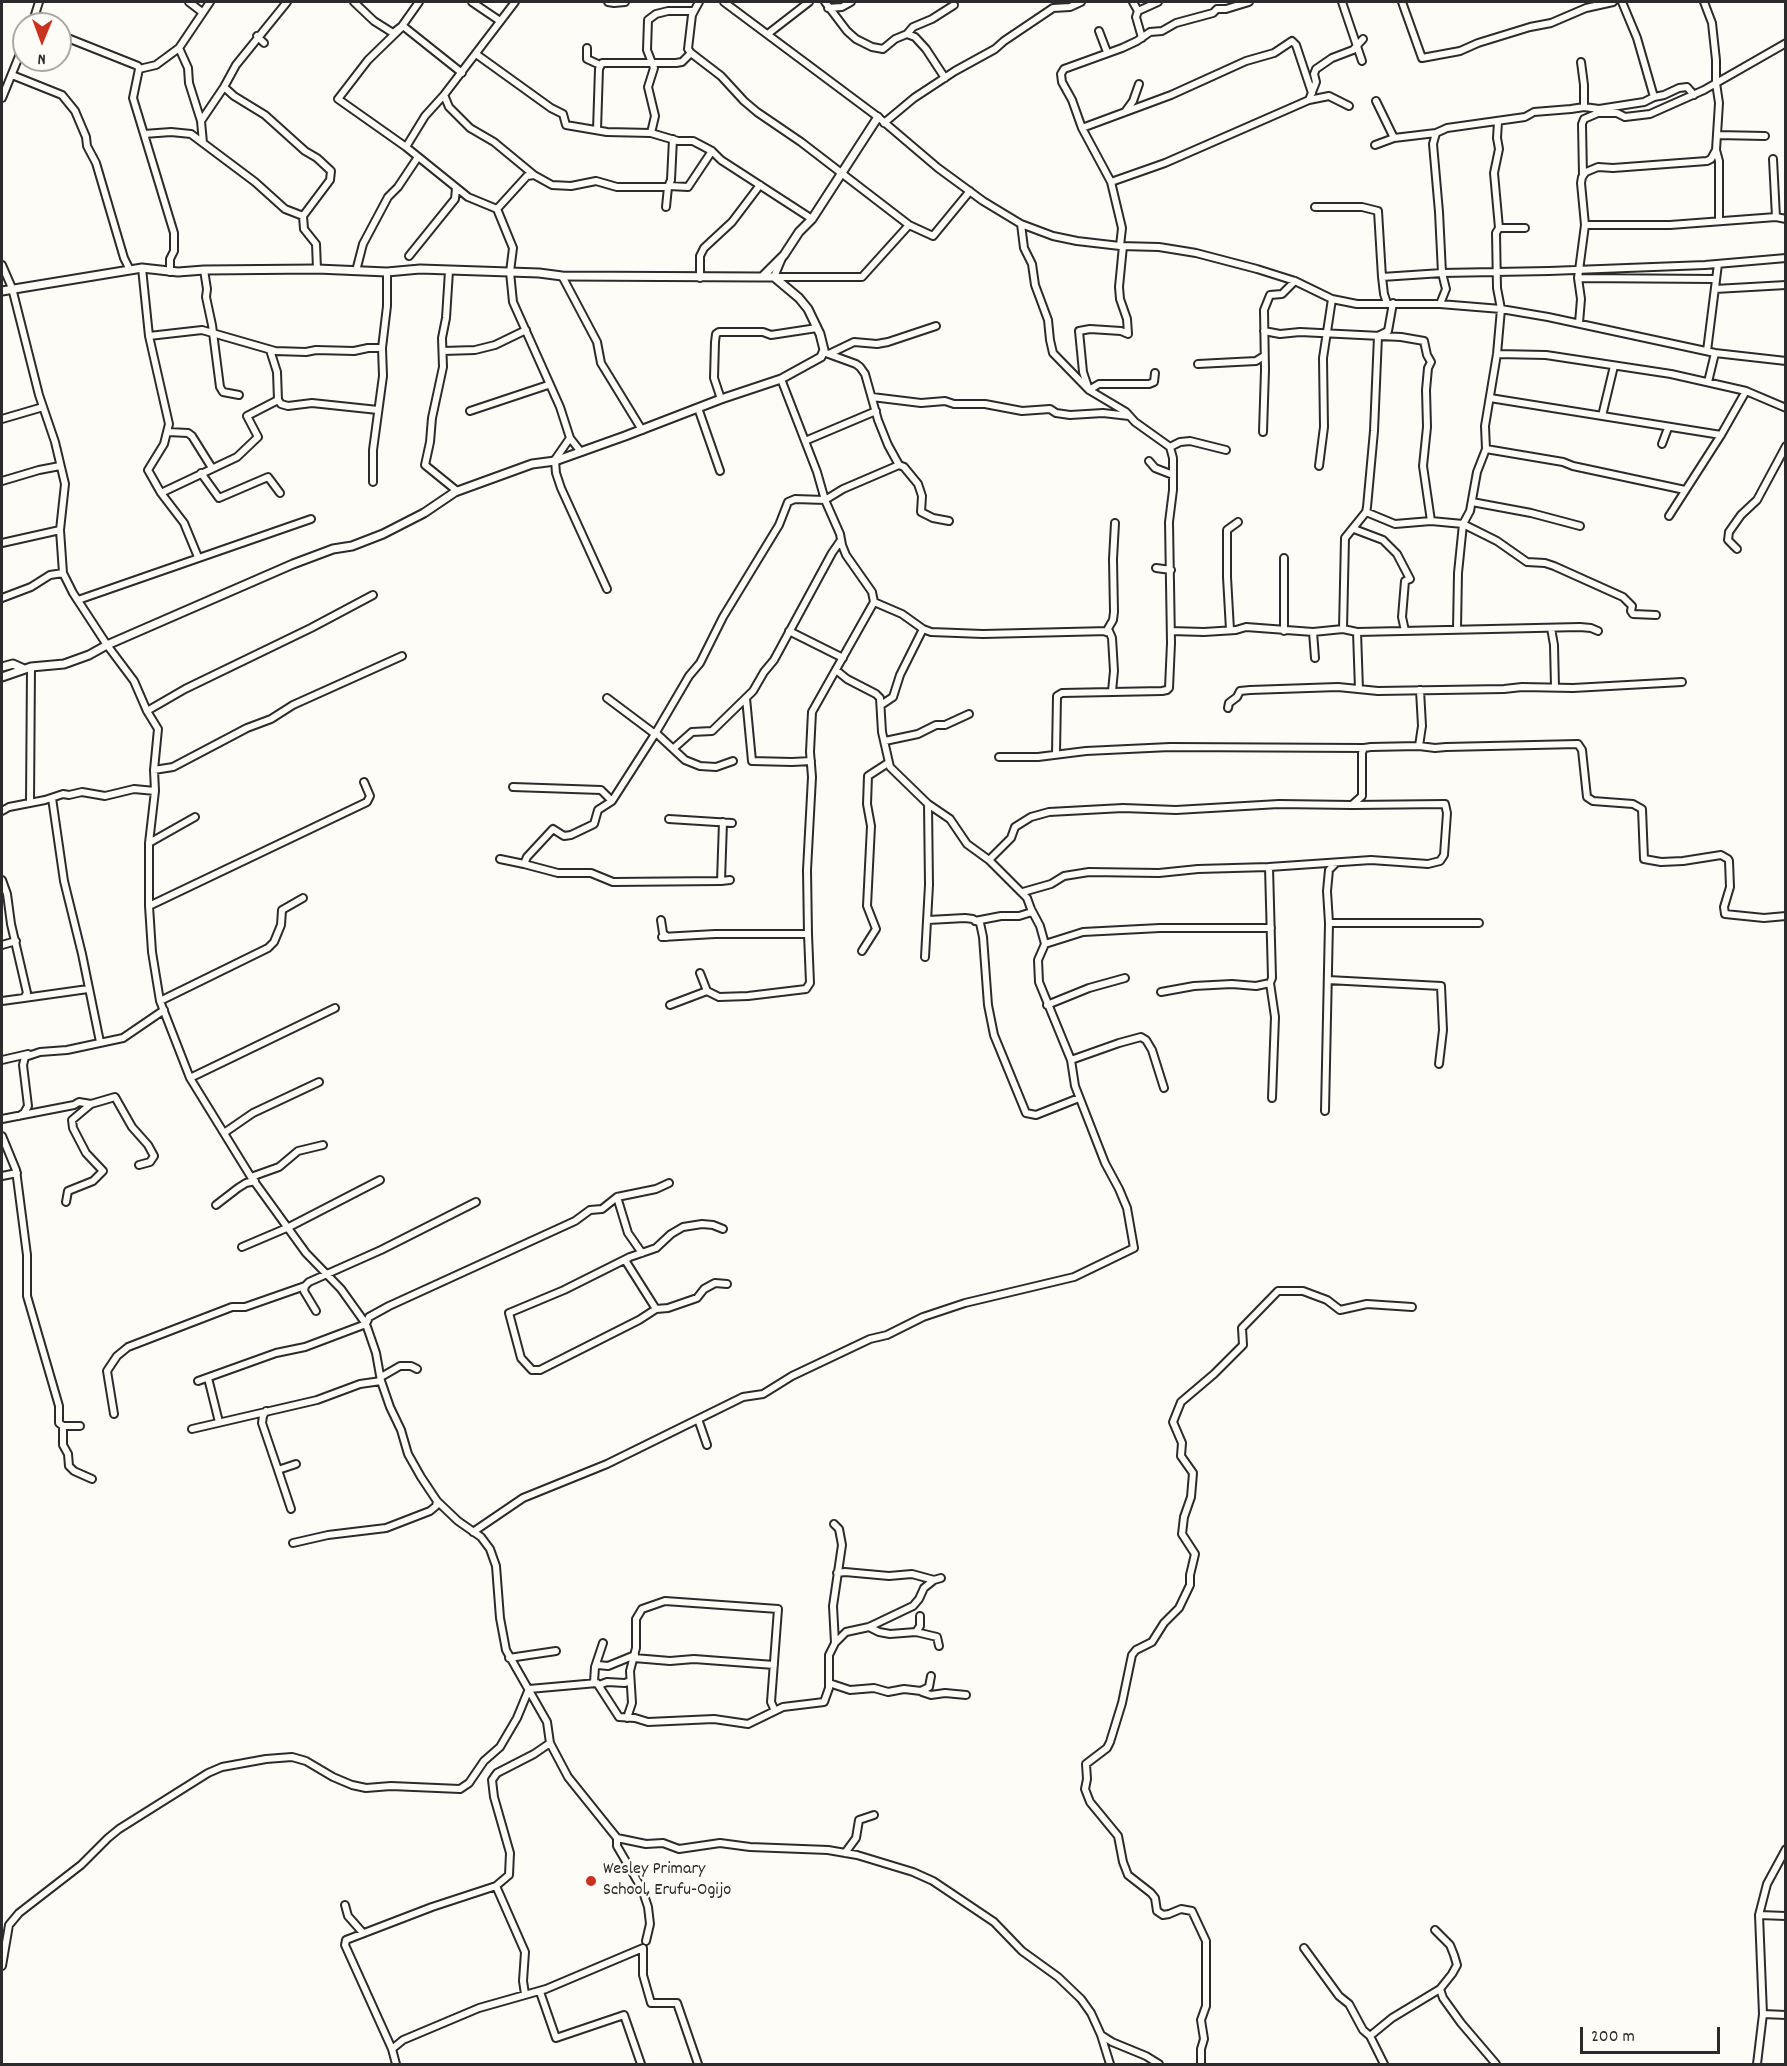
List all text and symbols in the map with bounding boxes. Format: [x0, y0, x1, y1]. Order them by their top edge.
north arrow [12, 12, 72, 72]
text: N [38, 47, 46, 70]
place label: Wesley Primary School, Erufu-Ogijo [603, 1860, 731, 1902]
marker: Wesley Primary School, Erufu-Ogijo [584, 1874, 598, 1888]
scale bar [1583, 2015, 1722, 2053]
text: 200 m [1591, 2025, 1635, 2050]

